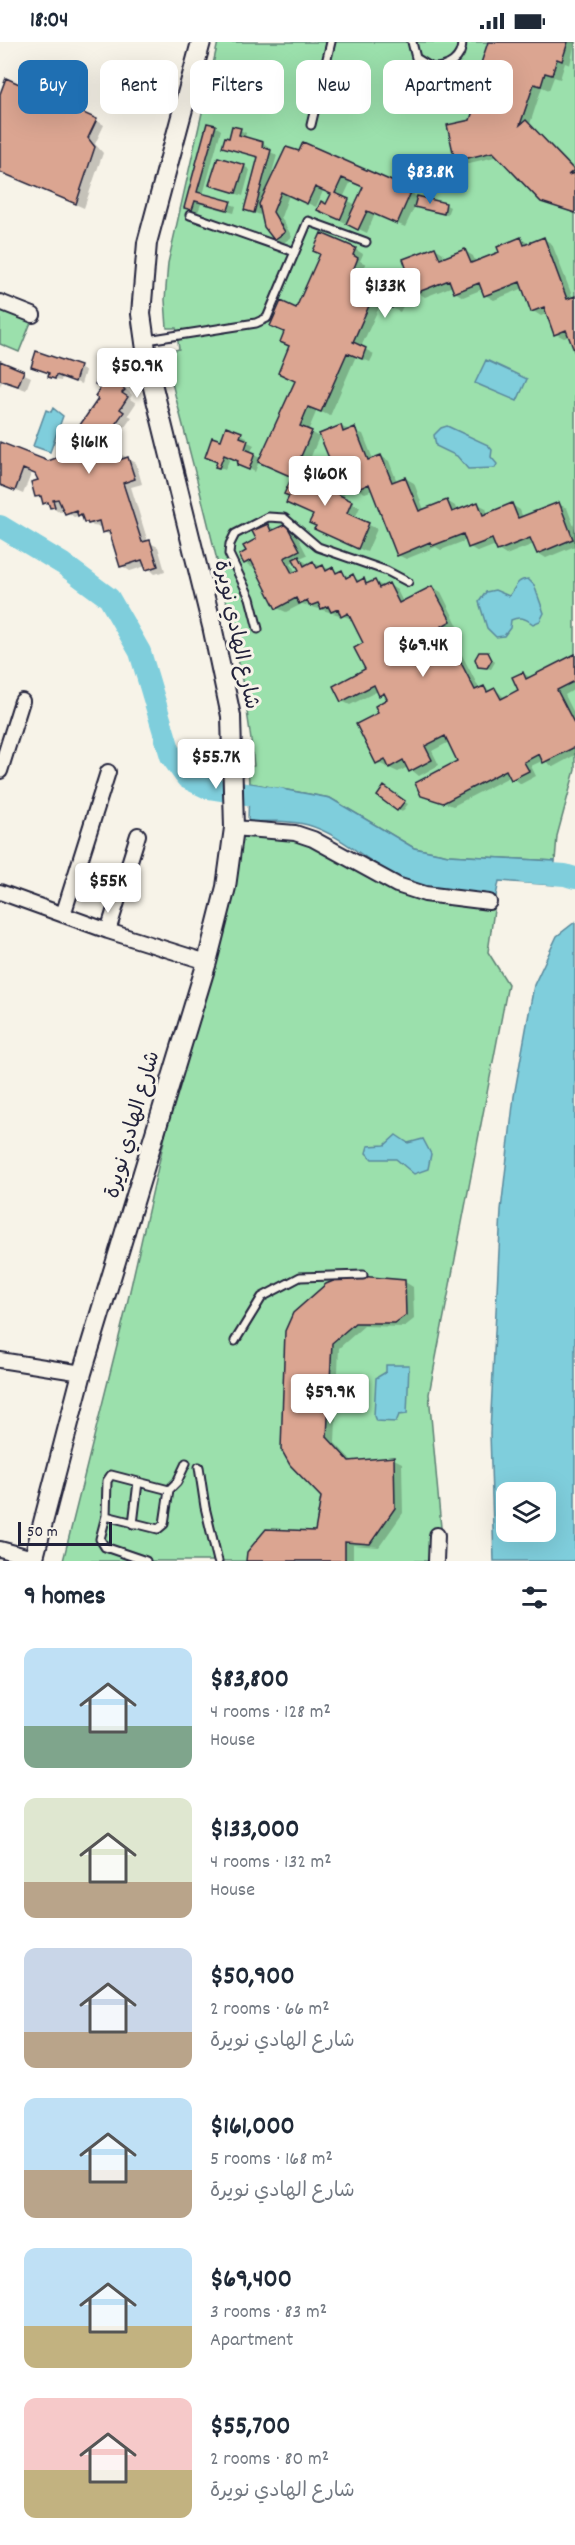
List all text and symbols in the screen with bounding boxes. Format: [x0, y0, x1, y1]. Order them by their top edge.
text: 18:04 [30, 6, 68, 37]
chip: Buy [18, 60, 88, 114]
chip: Rent [100, 60, 178, 114]
chip: Filters [190, 60, 284, 114]
chip: New [296, 60, 371, 114]
chip: Apartment [383, 60, 513, 114]
pin: $83.8K [381, 154, 479, 205]
text: $83.8K [406, 159, 454, 187]
pin: $133K [343, 268, 427, 319]
text: $133K [364, 273, 406, 301]
pin: $50.9K [88, 348, 186, 399]
text: $50.9K [111, 353, 163, 381]
pin: $161K [47, 424, 131, 475]
text: $161K [70, 429, 108, 457]
pin: $160K [283, 456, 367, 507]
text: $160K [303, 461, 347, 489]
street label: شارع الهادي نويرة [205, 558, 265, 712]
pin: $69.4K [374, 627, 472, 678]
text: $69.4K [398, 632, 448, 660]
pin: $55.7K [167, 739, 265, 790]
text: $55.7K [192, 744, 240, 772]
pin: $55K [72, 863, 144, 914]
text: $55K [89, 868, 127, 896]
street label: شارع الهادي نويرة [99, 1048, 169, 1202]
pin: $59.9K [281, 1374, 379, 1425]
text: $59.9K [305, 1379, 355, 1407]
map controls [496, 1482, 556, 1542]
button: layers [496, 1482, 556, 1542]
scale bar [18, 1519, 112, 1546]
text: 50 m [27, 1521, 58, 1544]
text: 9 homes [24, 1579, 106, 1616]
icon: filters [518, 1581, 551, 1614]
text: $83,800 [210, 1662, 289, 1699]
icon: home [72, 1672, 144, 1744]
text: 4 rooms · 128 m² [210, 1699, 331, 1727]
text: House [210, 1727, 255, 1755]
text: $133,000 [210, 1812, 299, 1849]
icon: home [72, 1822, 144, 1894]
text: 4 rooms · 132 m² [210, 1849, 332, 1877]
text: House [210, 1877, 255, 1905]
text: $50,900 [210, 1959, 295, 1996]
icon: home [72, 1972, 144, 2044]
text: 2 rooms · 66 m² [210, 1996, 330, 2024]
text: شارع الهادي نويرة [210, 2028, 355, 2056]
text: $161,000 [210, 2109, 295, 2146]
icon: home [72, 2122, 144, 2194]
text: 5 rooms · 168 m² [210, 2146, 333, 2174]
text: شارع الهادي نويرة [210, 2178, 355, 2206]
text: $69,400 [210, 2262, 292, 2299]
icon: home [72, 2272, 144, 2344]
text: 3 rooms · 83 m² [210, 2299, 327, 2327]
text: Apartment [210, 2327, 293, 2355]
text: $55,700 [210, 2409, 291, 2446]
icon: home [72, 2422, 144, 2494]
text: 2 rooms · 80 m² [210, 2446, 329, 2474]
text: شارع الهادي نويرة [210, 2478, 355, 2506]

